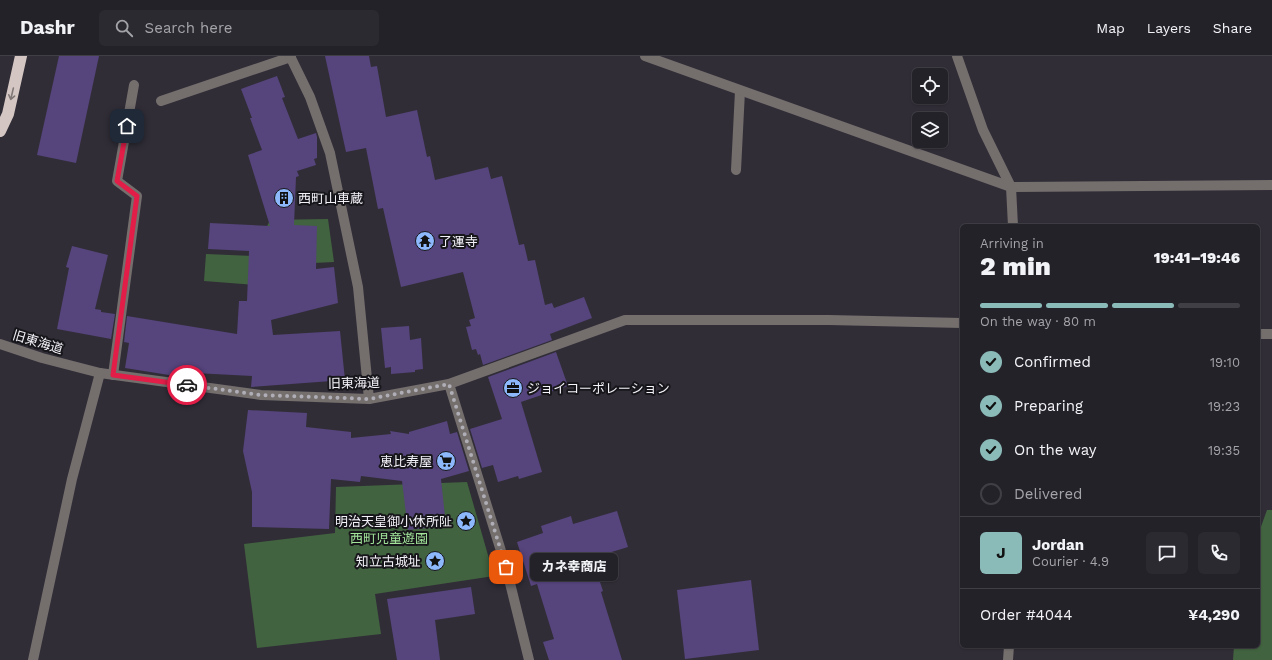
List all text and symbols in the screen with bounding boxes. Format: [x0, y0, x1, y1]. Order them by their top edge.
search box [99, 10, 379, 46]
text: Dashr [20, 16, 75, 39]
icon: search [113, 17, 135, 39]
text: Search here [145, 19, 233, 37]
text: Map [1096, 20, 1125, 36]
text: Layers [1147, 20, 1191, 36]
text: Share [1213, 20, 1252, 36]
map controls [912, 68, 948, 148]
button: locate [912, 68, 948, 104]
one-way arrow [8, 87, 16, 100]
pin [110, 109, 144, 143]
button: layers [912, 112, 948, 148]
icon: home [116, 115, 138, 137]
building icon: 西町山車蔵 [273, 187, 295, 209]
place label: 西町山車蔵 [298, 191, 363, 206]
temple icon: 了運寺 [414, 230, 436, 252]
place label: 了運寺 [439, 234, 478, 249]
text: Arriving in [980, 236, 1044, 251]
text: 19:41–19:46 [1154, 249, 1240, 267]
text: 2 min [980, 251, 1051, 281]
text: On the way · 80 m [980, 314, 1096, 329]
street label: 旧東海道 [11, 327, 65, 357]
icon: check [980, 351, 1002, 373]
text: Confirmed [1014, 353, 1091, 371]
text: 19:10 [1210, 355, 1240, 370]
courier [167, 365, 207, 405]
icon: car [176, 374, 198, 396]
street label: 旧東海道 [328, 375, 380, 391]
office icon: ジョイコーポレーション [502, 377, 524, 399]
place label: ジョイコーポレーション [527, 381, 670, 396]
icon: check [980, 395, 1002, 417]
text: Preparing [1014, 397, 1083, 415]
text: 19:23 [1208, 399, 1240, 414]
icon: check [980, 439, 1002, 461]
text: On the way [1014, 441, 1096, 459]
text: 19:35 [1208, 443, 1240, 458]
supermarket icon: 恵比寿屋 [435, 450, 457, 472]
place label: 恵比寿屋 [380, 454, 432, 469]
text: Delivered [1014, 485, 1082, 503]
place icon: 明治天皇御小休所阯 [455, 510, 477, 532]
place label: 明治天皇御小休所阯 [335, 514, 452, 529]
park label: 西町児童遊園 [350, 531, 428, 546]
button: chat [1146, 532, 1188, 574]
button: phone [1198, 532, 1240, 574]
text: Jordan [1032, 536, 1084, 554]
text: J [996, 544, 1006, 562]
place icon: 知立古城址 [424, 550, 446, 572]
pin [489, 550, 523, 584]
callout: カネ幸商店 [530, 553, 618, 581]
place label: 知立古城址 [356, 554, 421, 569]
text: Courier · 4.9 [1032, 554, 1109, 569]
icon: bag [495, 556, 517, 578]
text: カネ幸商店 [541, 559, 607, 574]
text: Order #4044 [980, 606, 1072, 624]
text: ¥4,290 [1188, 606, 1240, 624]

